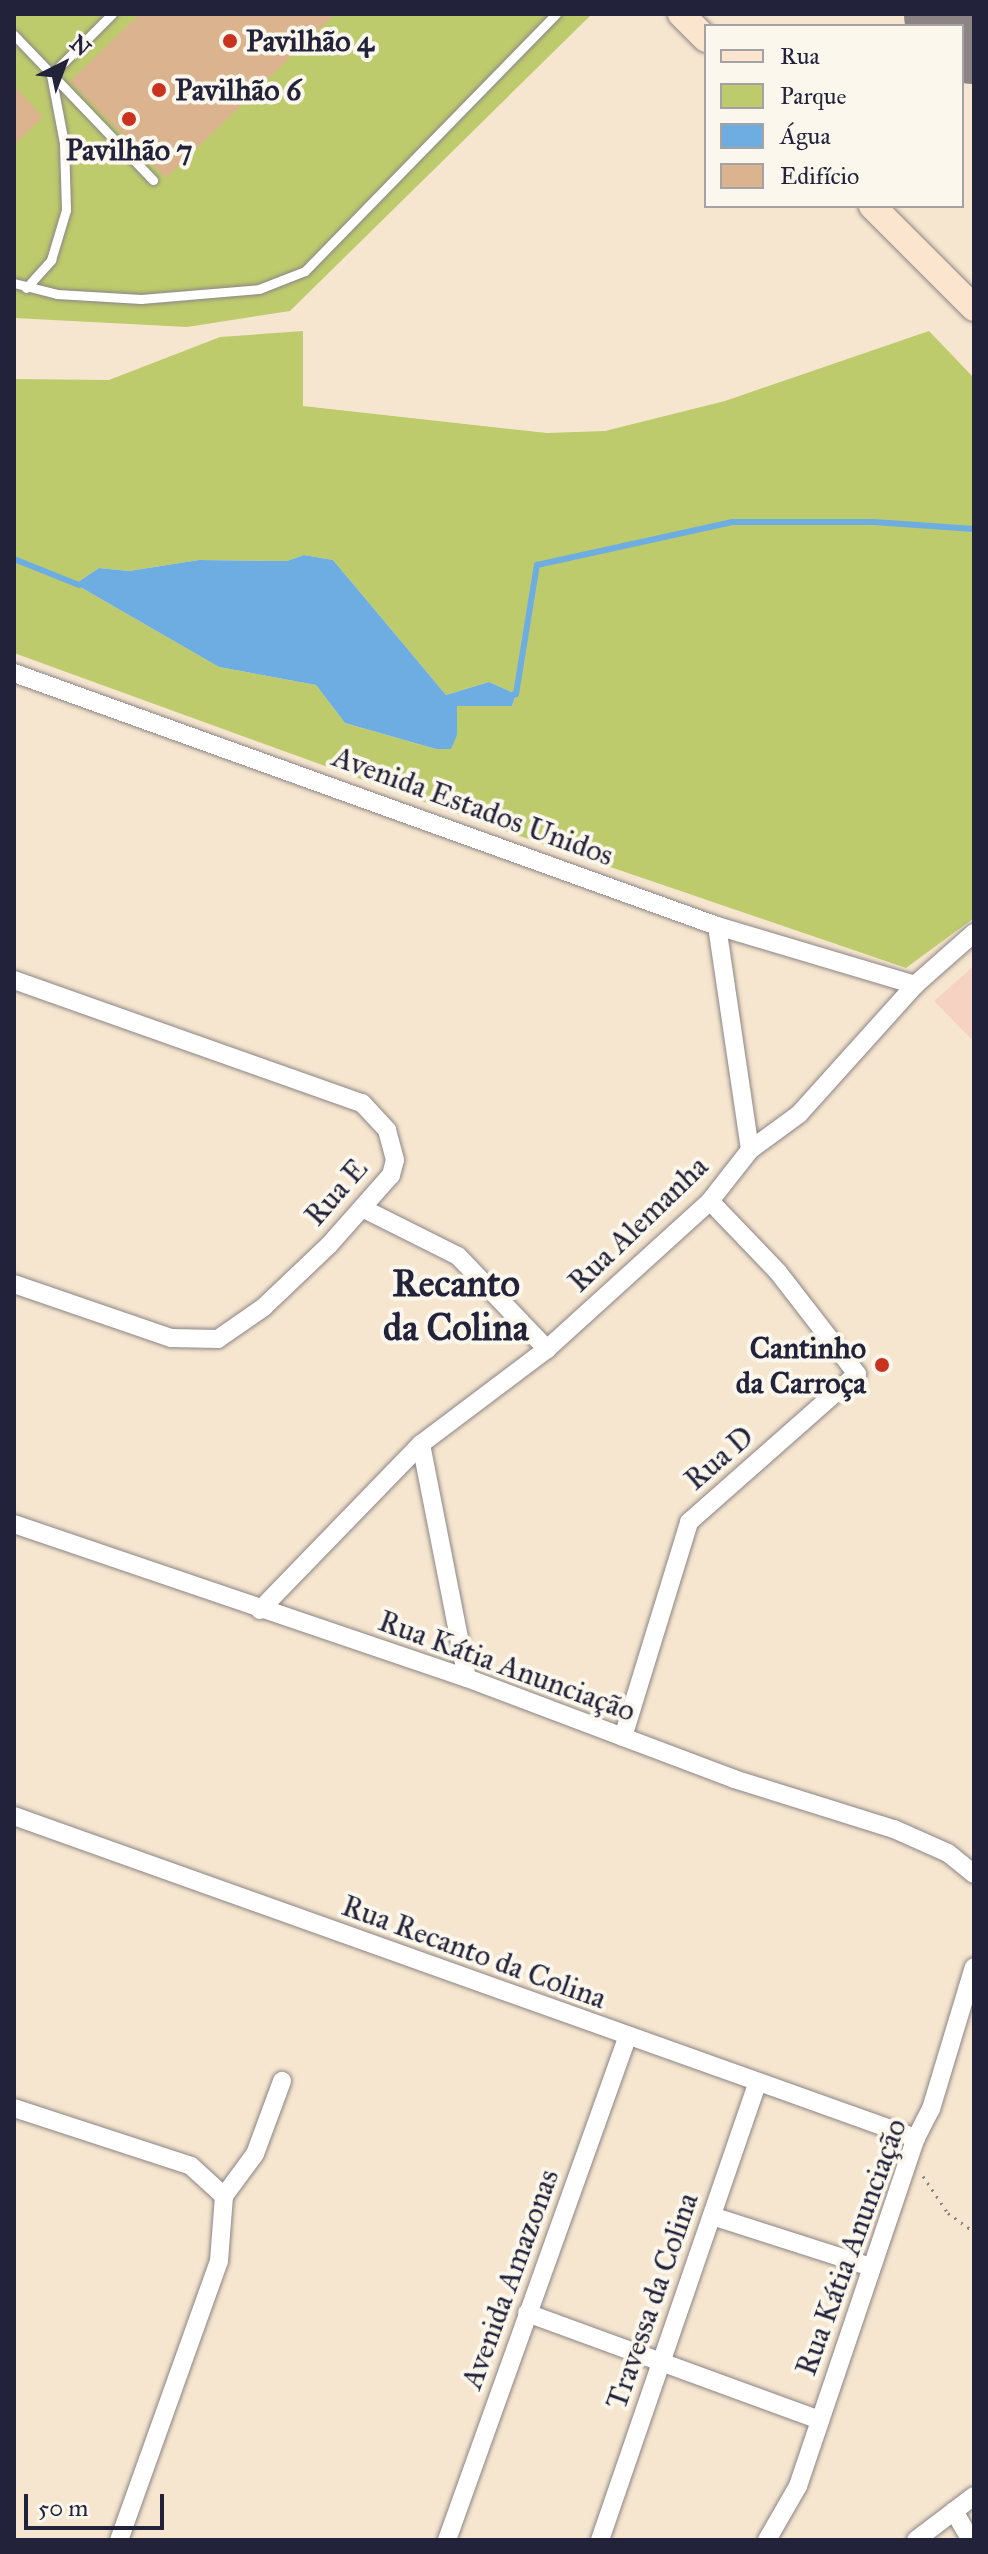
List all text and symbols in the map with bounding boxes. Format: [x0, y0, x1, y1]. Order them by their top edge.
place label: Pavilhão 4 [246, 23, 374, 59]
north arrow [24, 24, 104, 104]
legend [704, 24, 964, 208]
text: N [64, 30, 96, 62]
marker: Pavilhão 4 [221, 32, 239, 50]
text: Rua [780, 41, 820, 71]
place label: Pavilhão 6 [175, 72, 301, 108]
marker: Pavilhão 6 [150, 81, 168, 99]
text: Parque [780, 81, 847, 111]
marker: Pavilhão 7 [120, 110, 138, 128]
text: Água [780, 121, 831, 151]
place label: Pavilhão 7 [65, 132, 193, 168]
text: Edifício [780, 161, 859, 191]
street label: Avenida Estados Unidos [328, 738, 618, 874]
street label: Rua Alemanha [561, 1148, 715, 1300]
street label: Rua E [297, 1151, 375, 1233]
district label: Recanto da Colina [383, 1261, 529, 1350]
place label: Cantinho da Carroça [736, 1330, 866, 1400]
marker: Cantinho da Carroça [873, 1356, 891, 1374]
street label: Rua D [677, 1418, 761, 1498]
street label: Rua Kátia Anunciação [374, 1603, 640, 1729]
street label: Rua Recanto da Colina [337, 1887, 611, 2017]
street label: Rua Kátia Anunciação [788, 2114, 914, 2380]
street label: Avenida Amazonas [454, 2164, 566, 2394]
street label: Travessa da Colina [598, 2188, 706, 2414]
scale bar [28, 2478, 168, 2528]
text: 50 m [38, 2493, 88, 2523]

